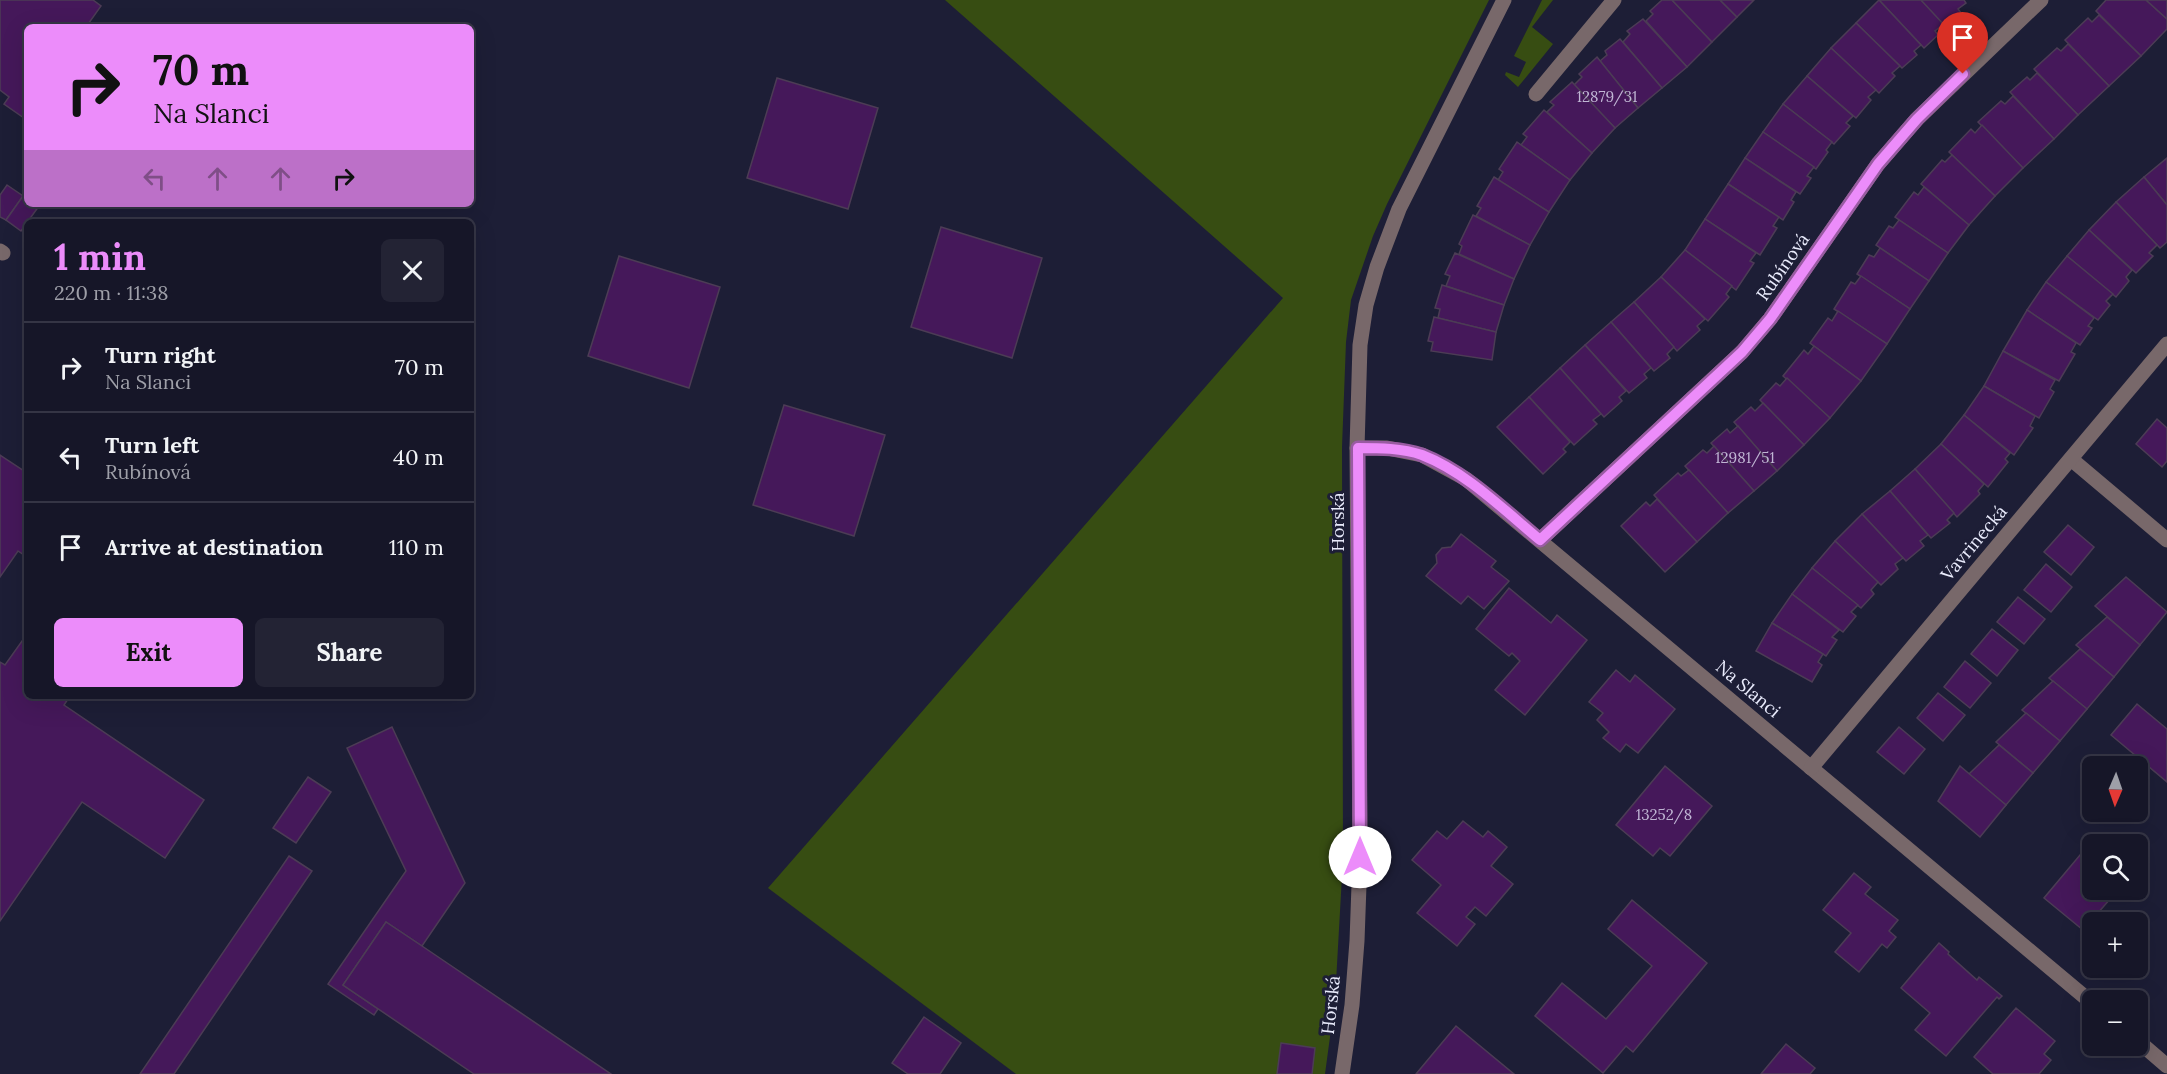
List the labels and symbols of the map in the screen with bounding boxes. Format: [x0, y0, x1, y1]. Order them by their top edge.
pin [1937, 12, 1988, 74]
house number: 12879/31 [1577, 87, 1637, 107]
street label: Rubínová [1751, 229, 1814, 305]
house number: 12981/51 [1715, 448, 1775, 468]
street label: Horská [1326, 492, 1349, 552]
street label: Vavrinecká [1935, 500, 2012, 586]
street label: Na Slanci [1711, 655, 1785, 722]
north arrow [2082, 756, 2148, 822]
house number: 13252/8 [1636, 805, 1692, 825]
position arrow [1328, 825, 1392, 889]
street label: Horská [1316, 974, 1345, 1036]

